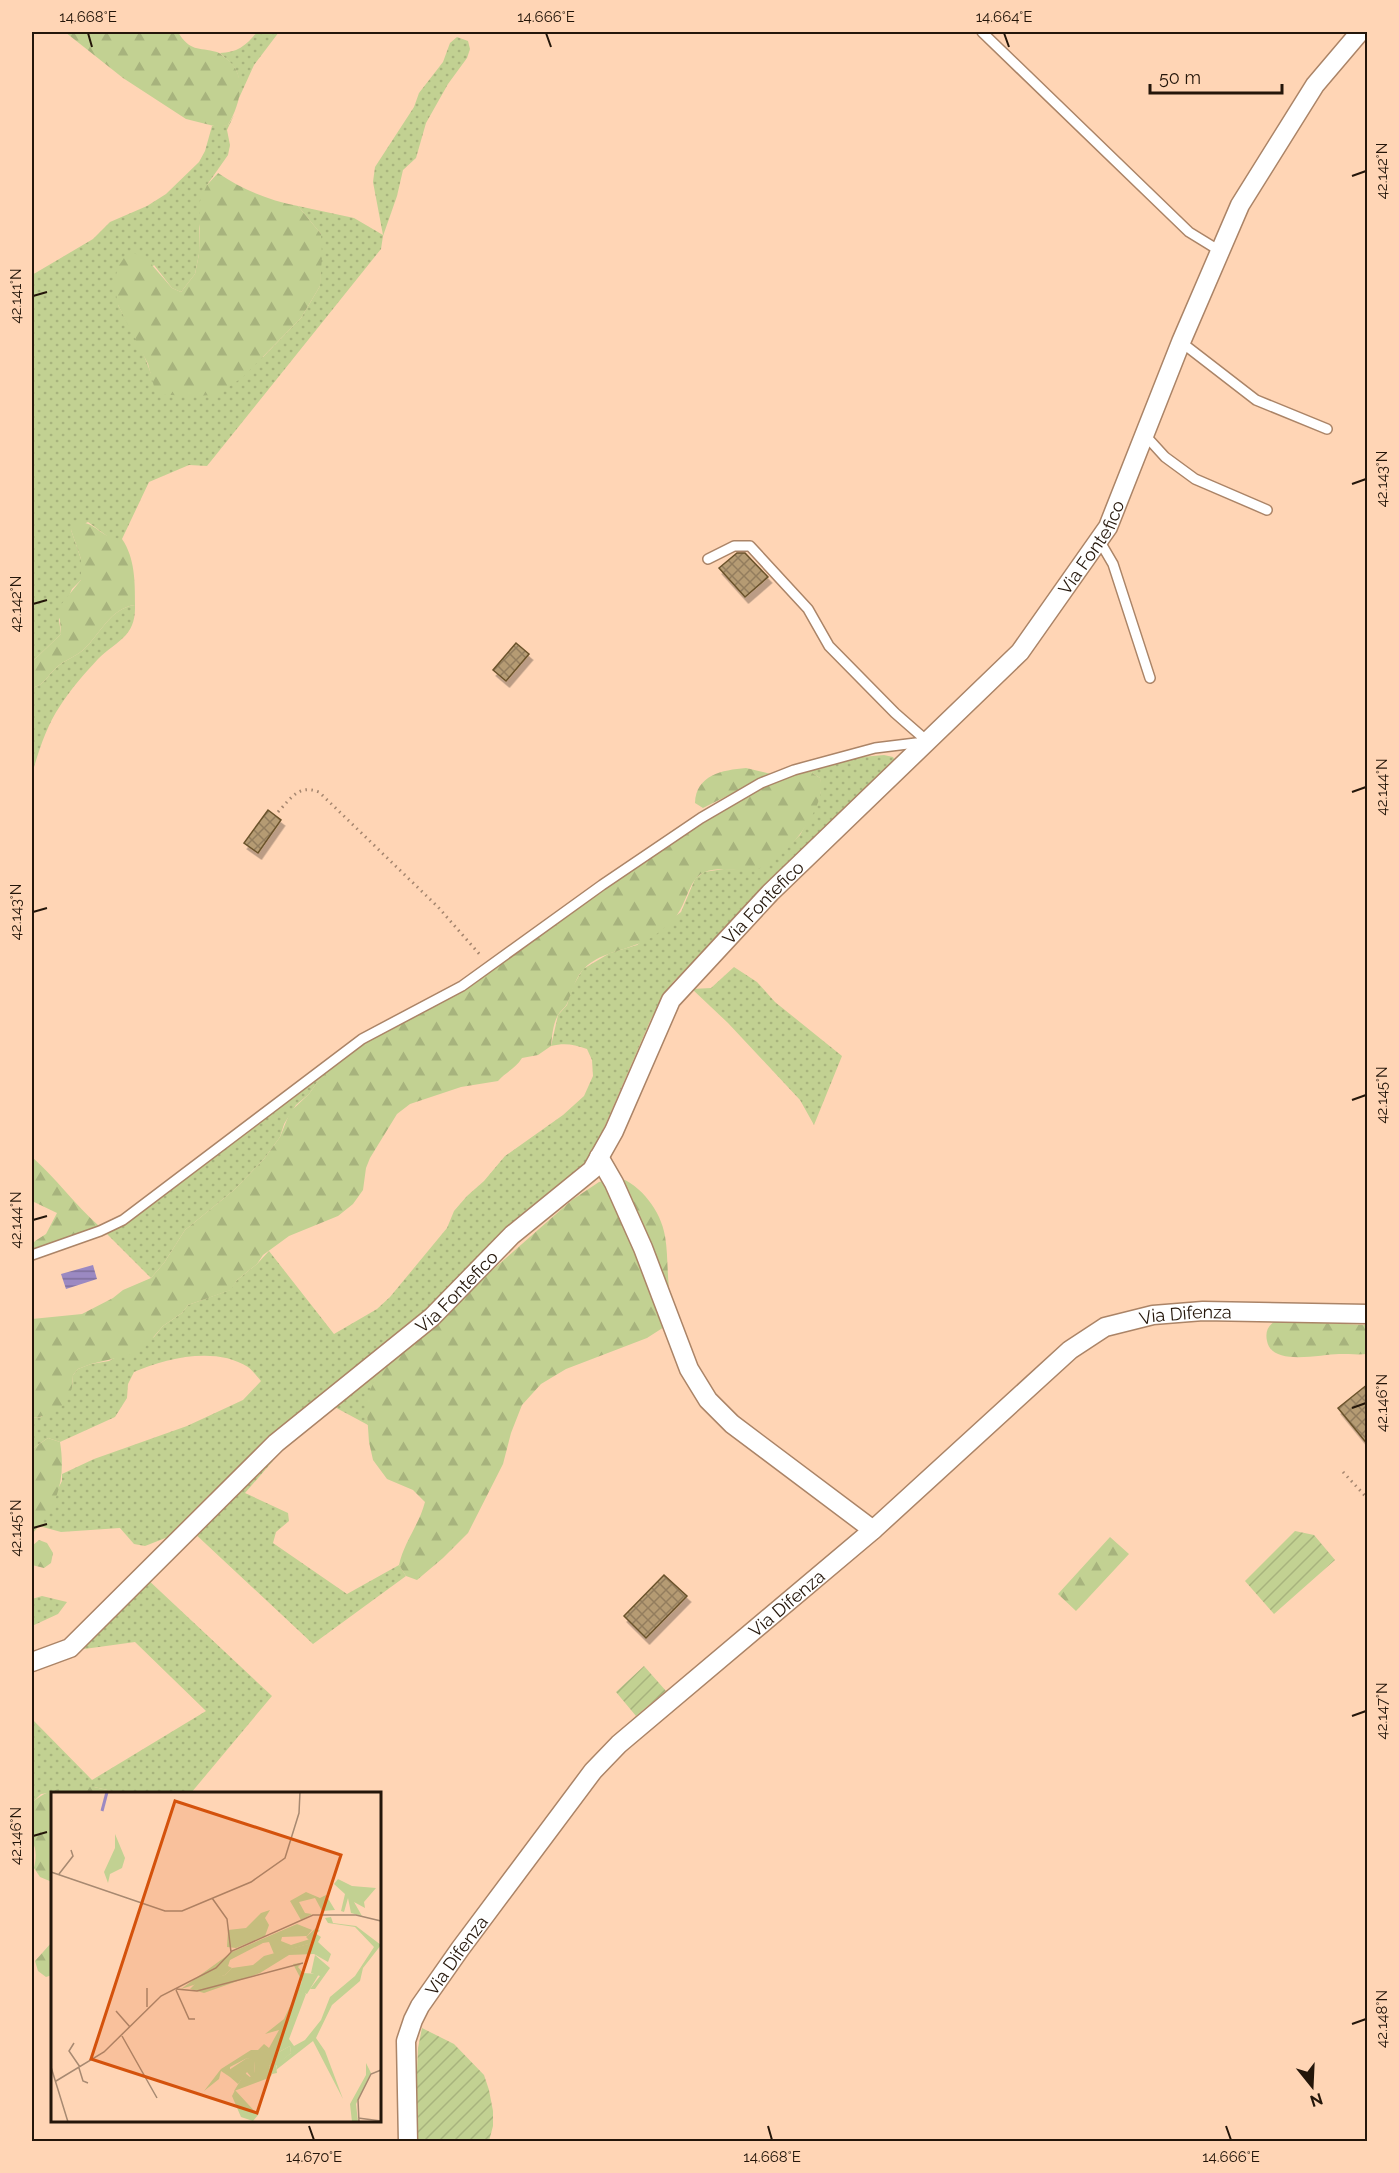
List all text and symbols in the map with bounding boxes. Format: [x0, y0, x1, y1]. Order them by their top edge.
text: 14.668°E [59, 8, 117, 26]
text: 14.666°E [517, 8, 575, 26]
text: 14.664°E [976, 8, 1032, 26]
scale bar [1150, 57, 1282, 95]
text: 50 m [1159, 67, 1201, 88]
text: 42.142°N [1373, 143, 1391, 199]
text: 42.141°N [7, 268, 25, 324]
text: 42.143°N [1373, 451, 1391, 507]
street label: Via Fontefico [1054, 497, 1128, 598]
text: 42.142°N [7, 576, 25, 632]
text: 42.144°N [1373, 758, 1391, 816]
street label: Via Fontefico [718, 856, 808, 948]
text: 42.143°N [7, 884, 25, 940]
text: 42.145°N [1373, 1066, 1391, 1124]
text: 42.144°N [7, 1191, 25, 1249]
street label: Via Fontefico [411, 1246, 502, 1337]
street label: Via Difenza [1137, 1300, 1232, 1329]
text: 42.146°N [1373, 1374, 1391, 1432]
text: 42.145°N [7, 1499, 25, 1557]
street label: Via Difenza [744, 1565, 829, 1641]
text: 42.147°N [1373, 1683, 1391, 1739]
inset map [51, 1792, 381, 2122]
text: 42.146°N [7, 1807, 25, 1865]
street label: Via Difenza [420, 1912, 492, 1999]
text: 42.148°N [1373, 1990, 1391, 2048]
north arrow [1282, 2056, 1342, 2116]
text: N [1308, 2089, 1325, 2111]
text: 14.670°E [286, 2148, 342, 2166]
text: 14.668°E [743, 2148, 801, 2166]
text: 14.666°E [1202, 2148, 1260, 2166]

